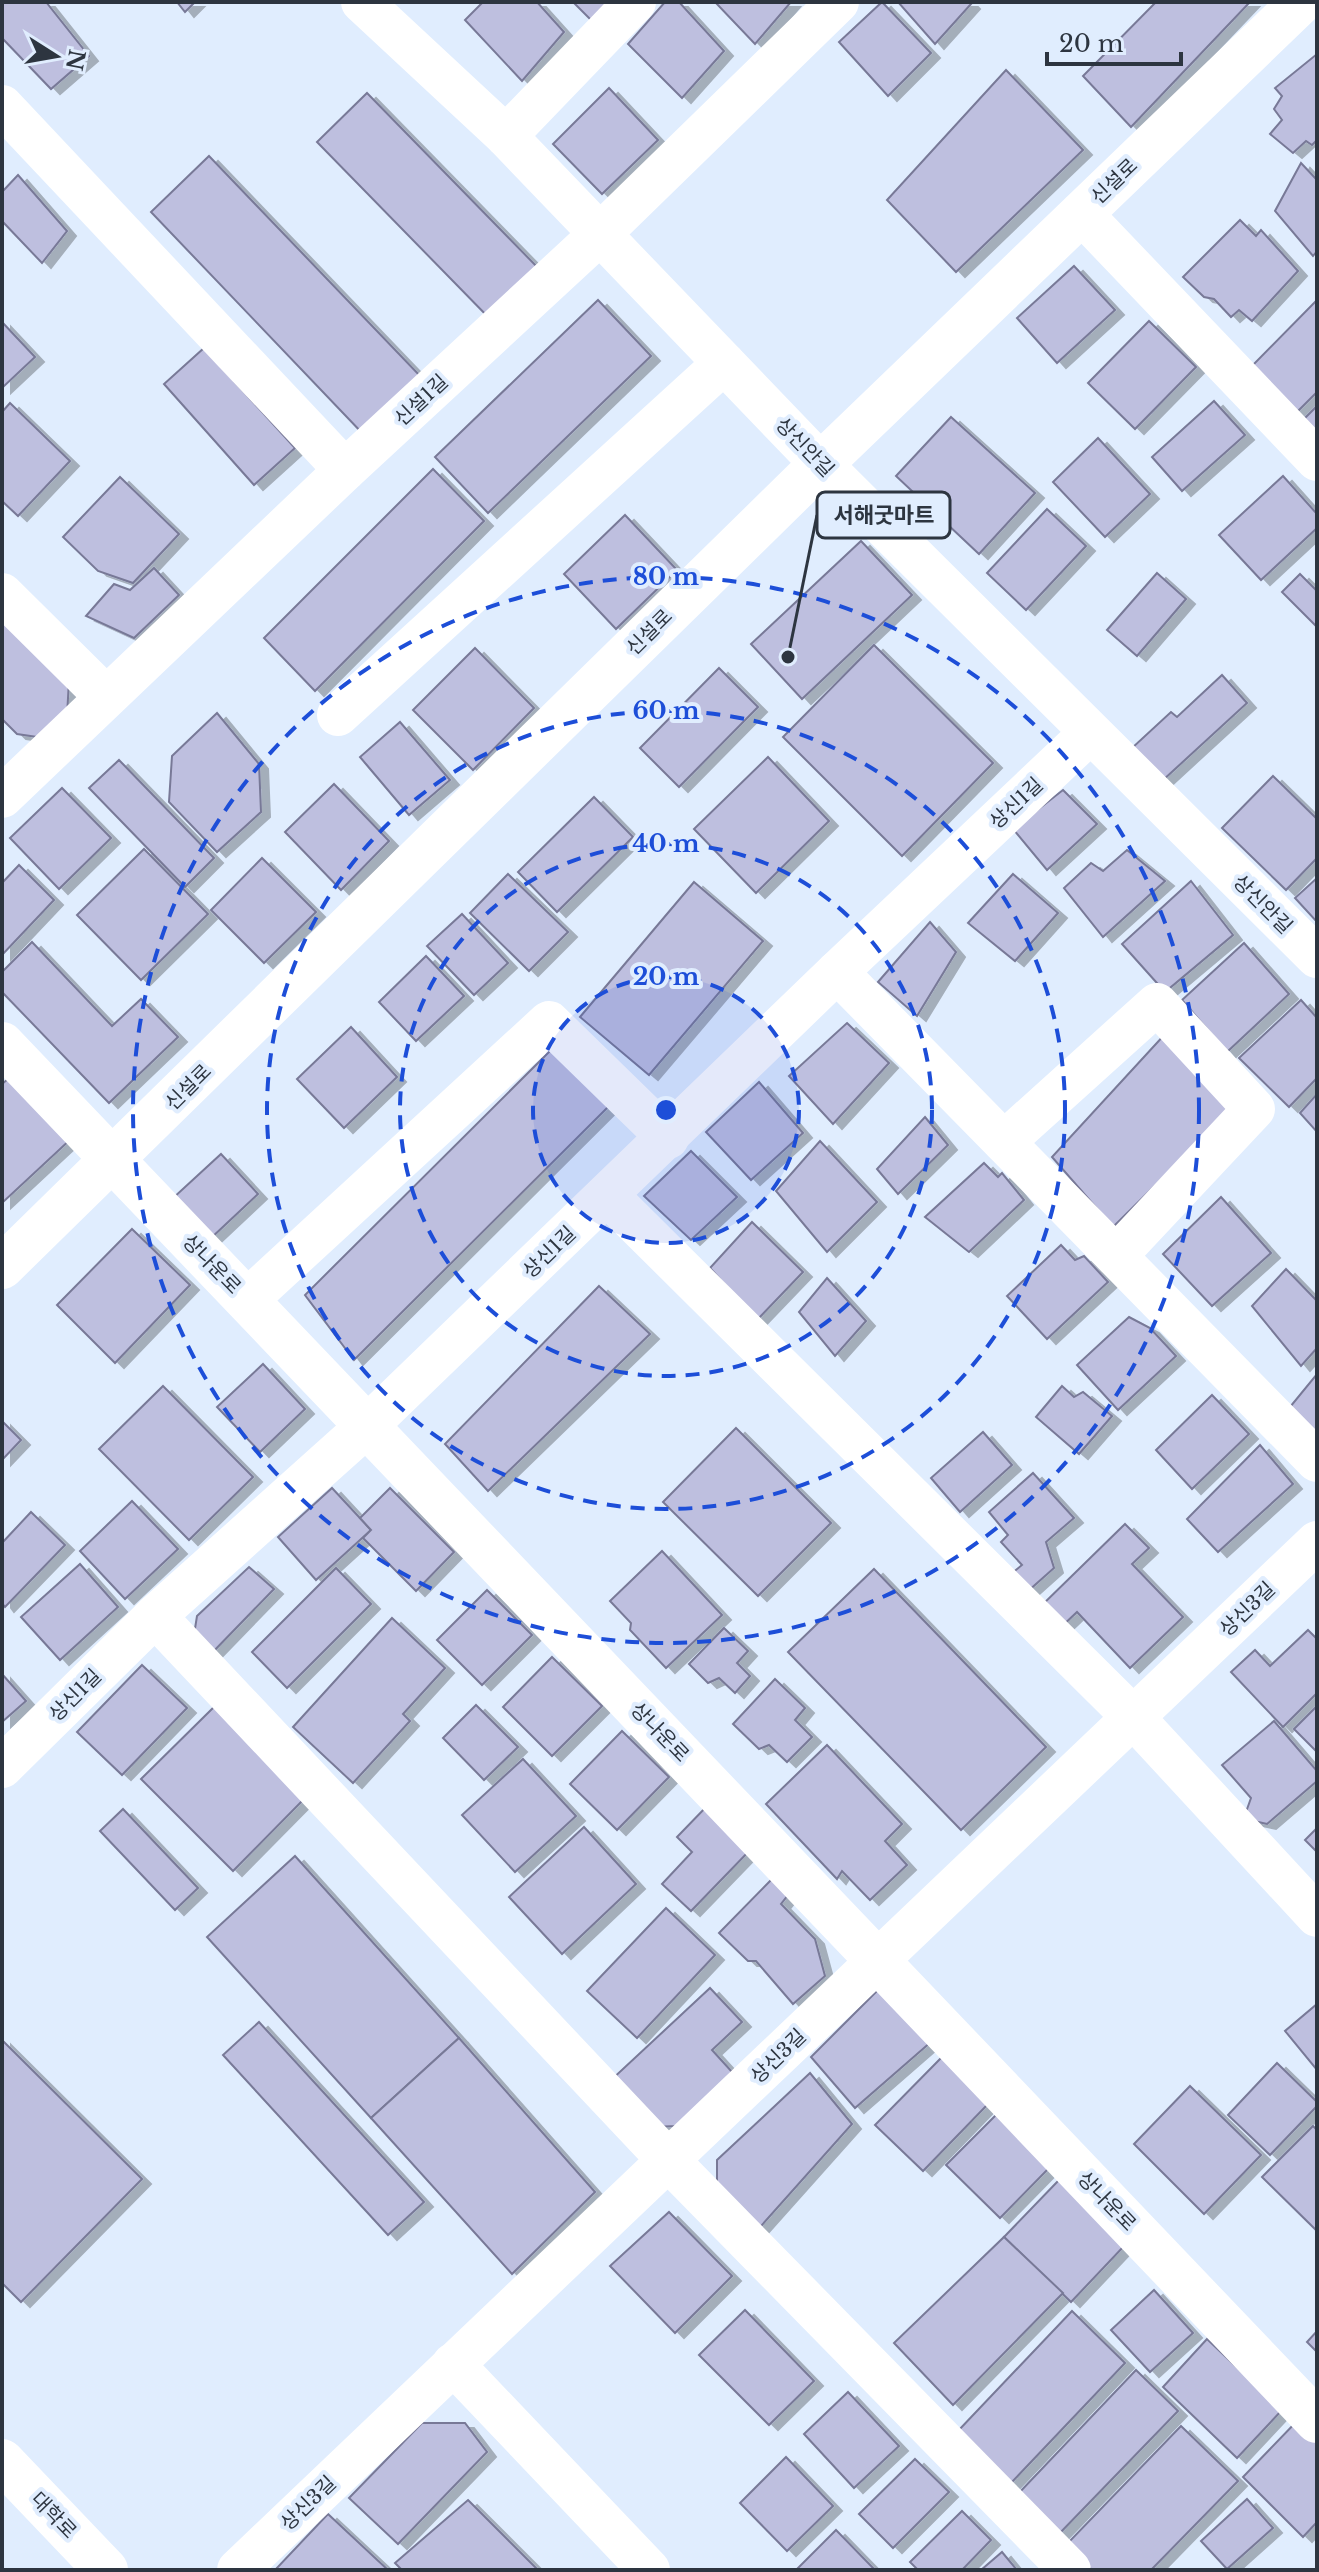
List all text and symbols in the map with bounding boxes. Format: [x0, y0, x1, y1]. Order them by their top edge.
north arrow [16, 16, 96, 96]
scale bar [1047, 16, 1181, 66]
text: 20 m [1059, 29, 1124, 58]
text: N [60, 47, 90, 73]
street label: 신설로 [1086, 153, 1142, 209]
street label: 신설1길 [389, 369, 453, 431]
street label: 상신안길 [771, 412, 839, 482]
callout: 서해굿마트 [817, 492, 950, 538]
text: 서해굿마트 [833, 502, 935, 529]
text: 80 m [633, 562, 700, 591]
street label: 신설로 [621, 604, 677, 660]
text: 60 m [632, 696, 700, 725]
street label: 상신1길 [984, 772, 1048, 834]
text: 40 m [633, 829, 700, 858]
street label: 상신안길 [1228, 869, 1298, 939]
text: 20 m [633, 962, 700, 991]
street label: 신설로 [160, 1059, 216, 1115]
centre of rings [652, 1096, 680, 1124]
street label: 상신1길 [518, 1221, 580, 1283]
street label: 상나운로 [178, 1229, 246, 1299]
street label: 상신3길 [1214, 1577, 1280, 1641]
street label: 상신1길 [44, 1664, 106, 1726]
street label: 상나운로 [626, 1697, 694, 1767]
street label: 상신3길 [745, 2024, 811, 2088]
street label: 상나운로 [1073, 2166, 1141, 2236]
street label: 상신3길 [275, 2471, 341, 2535]
street label: 대학로 [26, 2487, 82, 2543]

